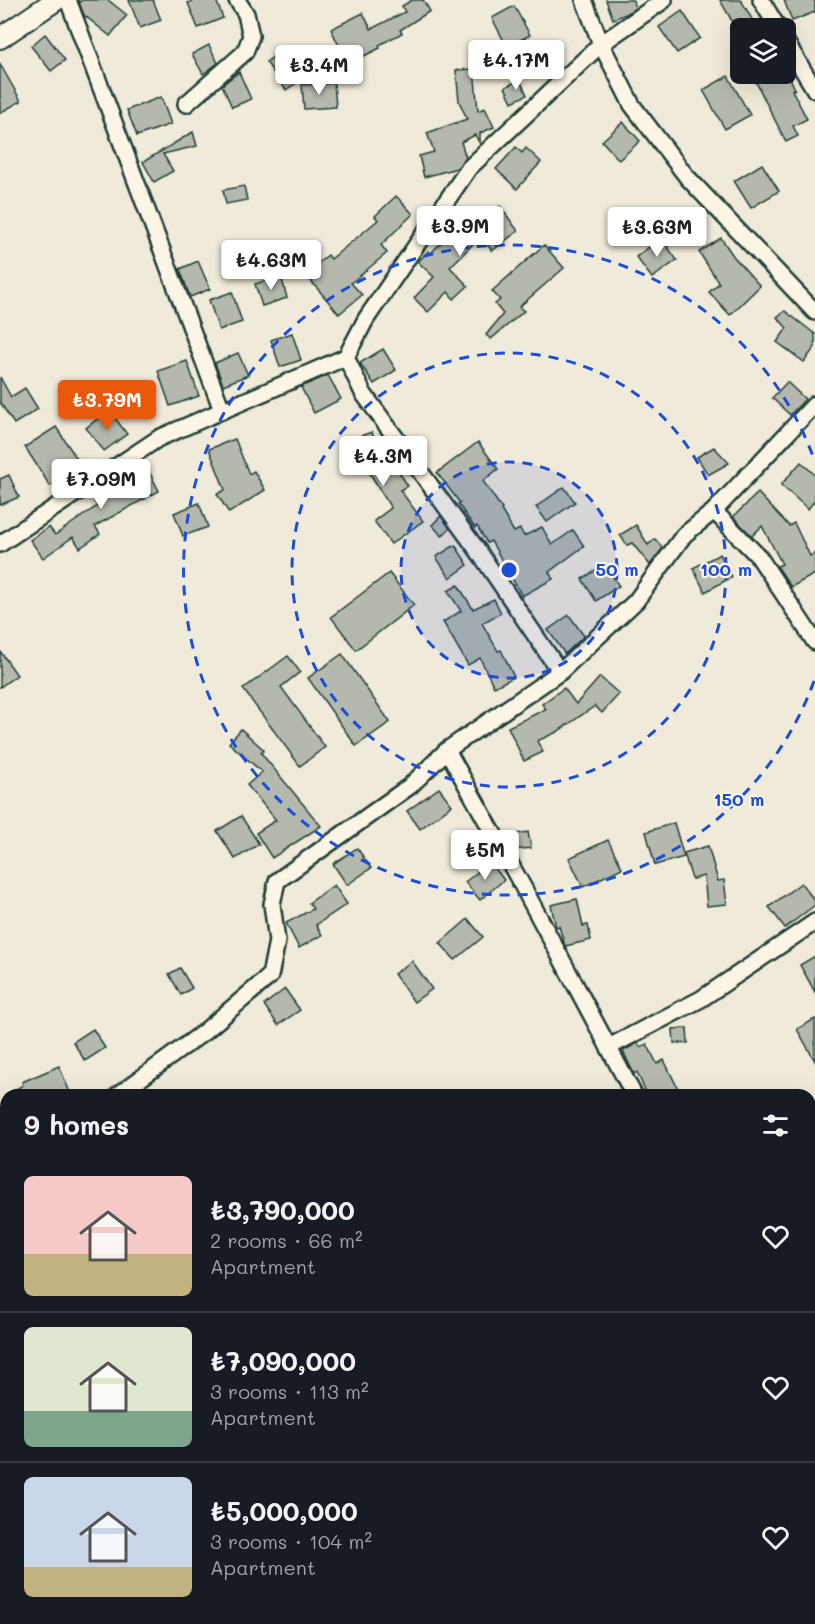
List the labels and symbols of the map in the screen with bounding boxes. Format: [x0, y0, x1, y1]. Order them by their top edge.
pin: ₺4.17M [467, 40, 565, 91]
pin: ₺3.4M [277, 45, 361, 96]
pin: ₺3.9M [418, 206, 502, 257]
pin: ₺3.63M [608, 207, 706, 258]
pin: ₺4.63M [222, 240, 320, 291]
pin: ₺3.79M [58, 380, 156, 431]
pin: ₺4.3M [341, 436, 425, 487]
pin: ₺7.09M [52, 459, 150, 510]
text: 50 m [596, 557, 638, 581]
text: 100 m [700, 557, 752, 581]
centre of rings [499, 560, 519, 580]
text: 150 m [714, 787, 764, 811]
pin: ₺5M [456, 830, 514, 881]

